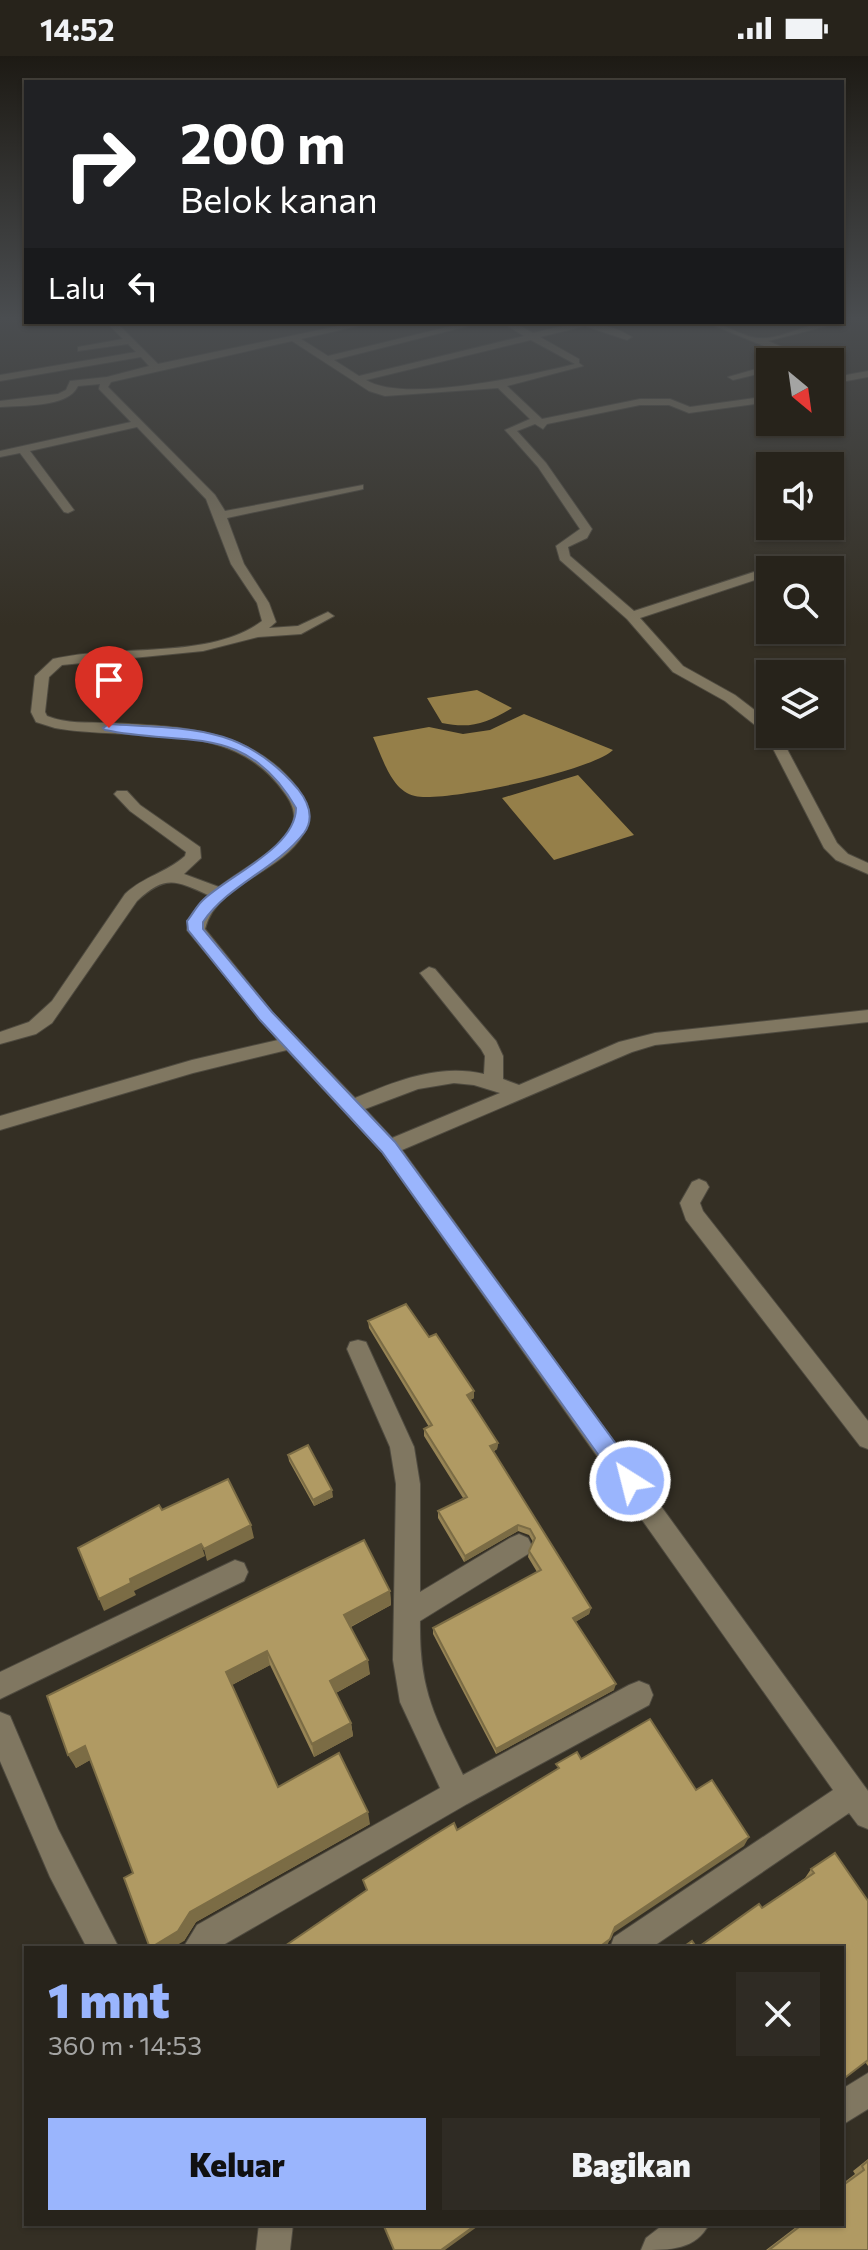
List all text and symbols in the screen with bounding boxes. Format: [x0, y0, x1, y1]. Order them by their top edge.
text: 14:52 [40, 10, 114, 47]
text: 200 m [180, 107, 346, 176]
icon: right [48, 112, 152, 216]
text: Belok kanan [180, 176, 378, 220]
icon: left [121, 264, 165, 308]
text: Lalu [48, 268, 105, 305]
north arrow [756, 348, 844, 436]
map controls [756, 348, 844, 748]
button: sound [756, 452, 844, 540]
button: search [756, 556, 844, 644]
pin [75, 646, 143, 728]
icon: arrive [87, 658, 131, 702]
button: layers [756, 660, 844, 748]
position arrow [588, 1439, 672, 1523]
text: 1 mnt [48, 1969, 170, 2028]
button: close [736, 1972, 820, 2056]
text: 360 m · 14:53 [48, 2029, 202, 2060]
button: Keluar [48, 2118, 426, 2210]
button: Bagikan [442, 2118, 820, 2210]

